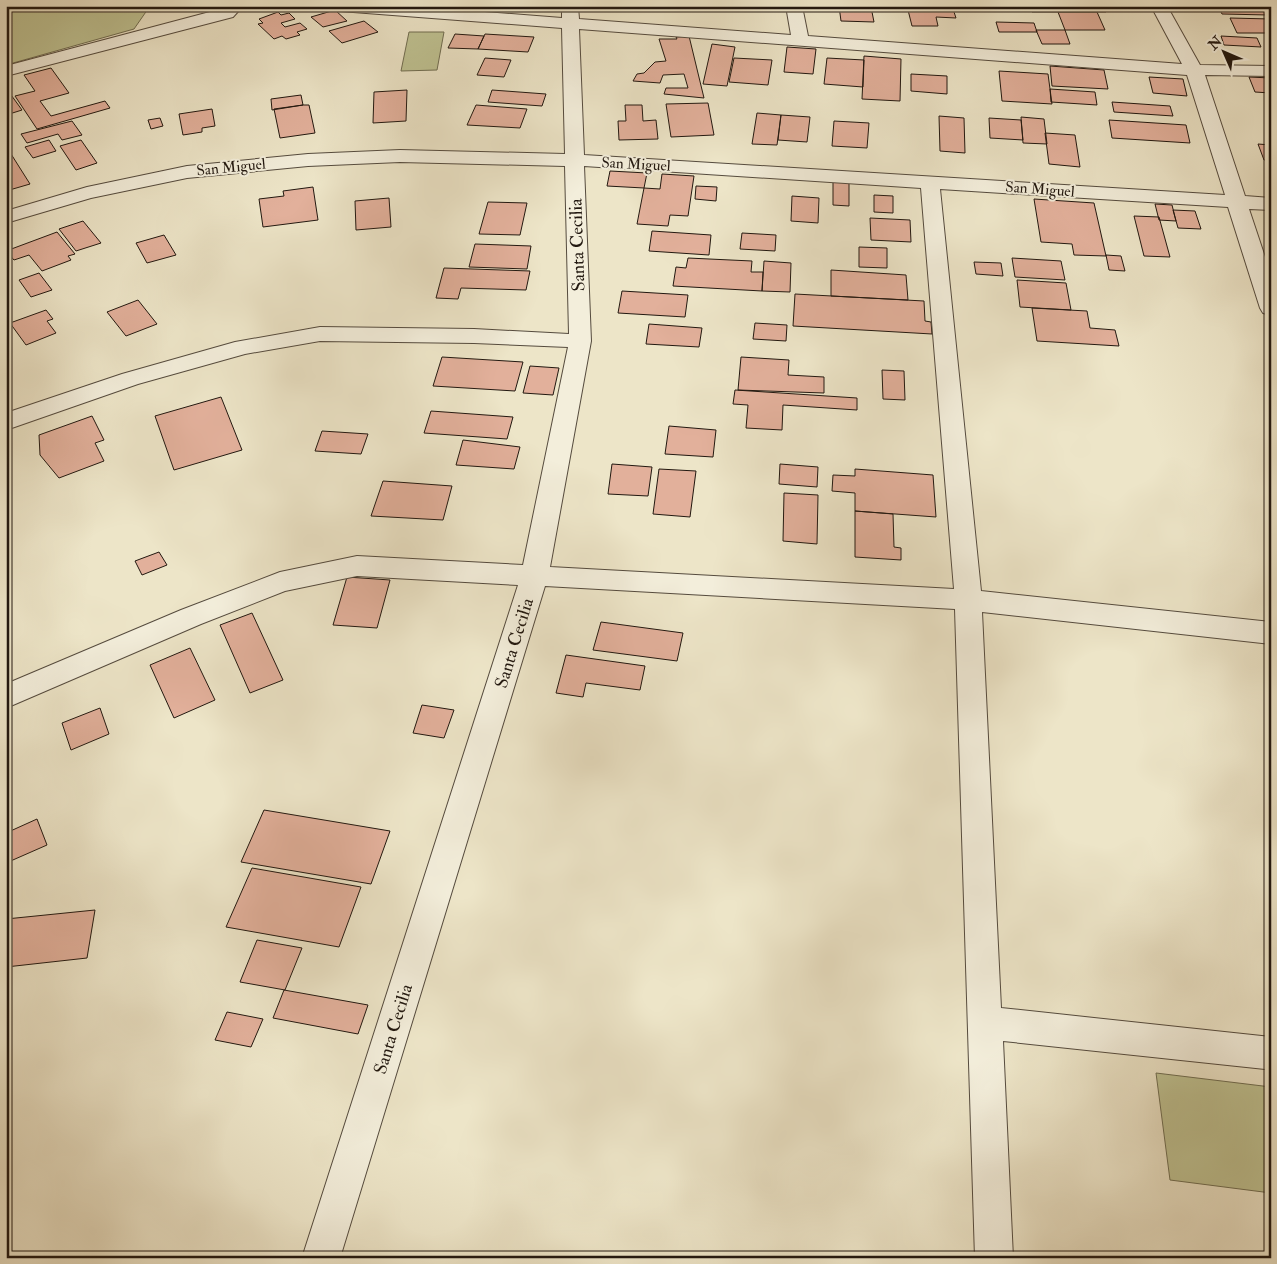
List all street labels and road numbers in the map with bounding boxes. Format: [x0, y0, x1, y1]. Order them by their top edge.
street label: San Miguel [601, 153, 671, 176]
street label: San Miguel [196, 154, 267, 181]
street label: San Miguel [1005, 178, 1075, 201]
street label: Santa Cecilia [564, 197, 591, 292]
street label: Santa Cecilia [490, 595, 539, 691]
street label: Santa Cecilia [369, 981, 418, 1077]

